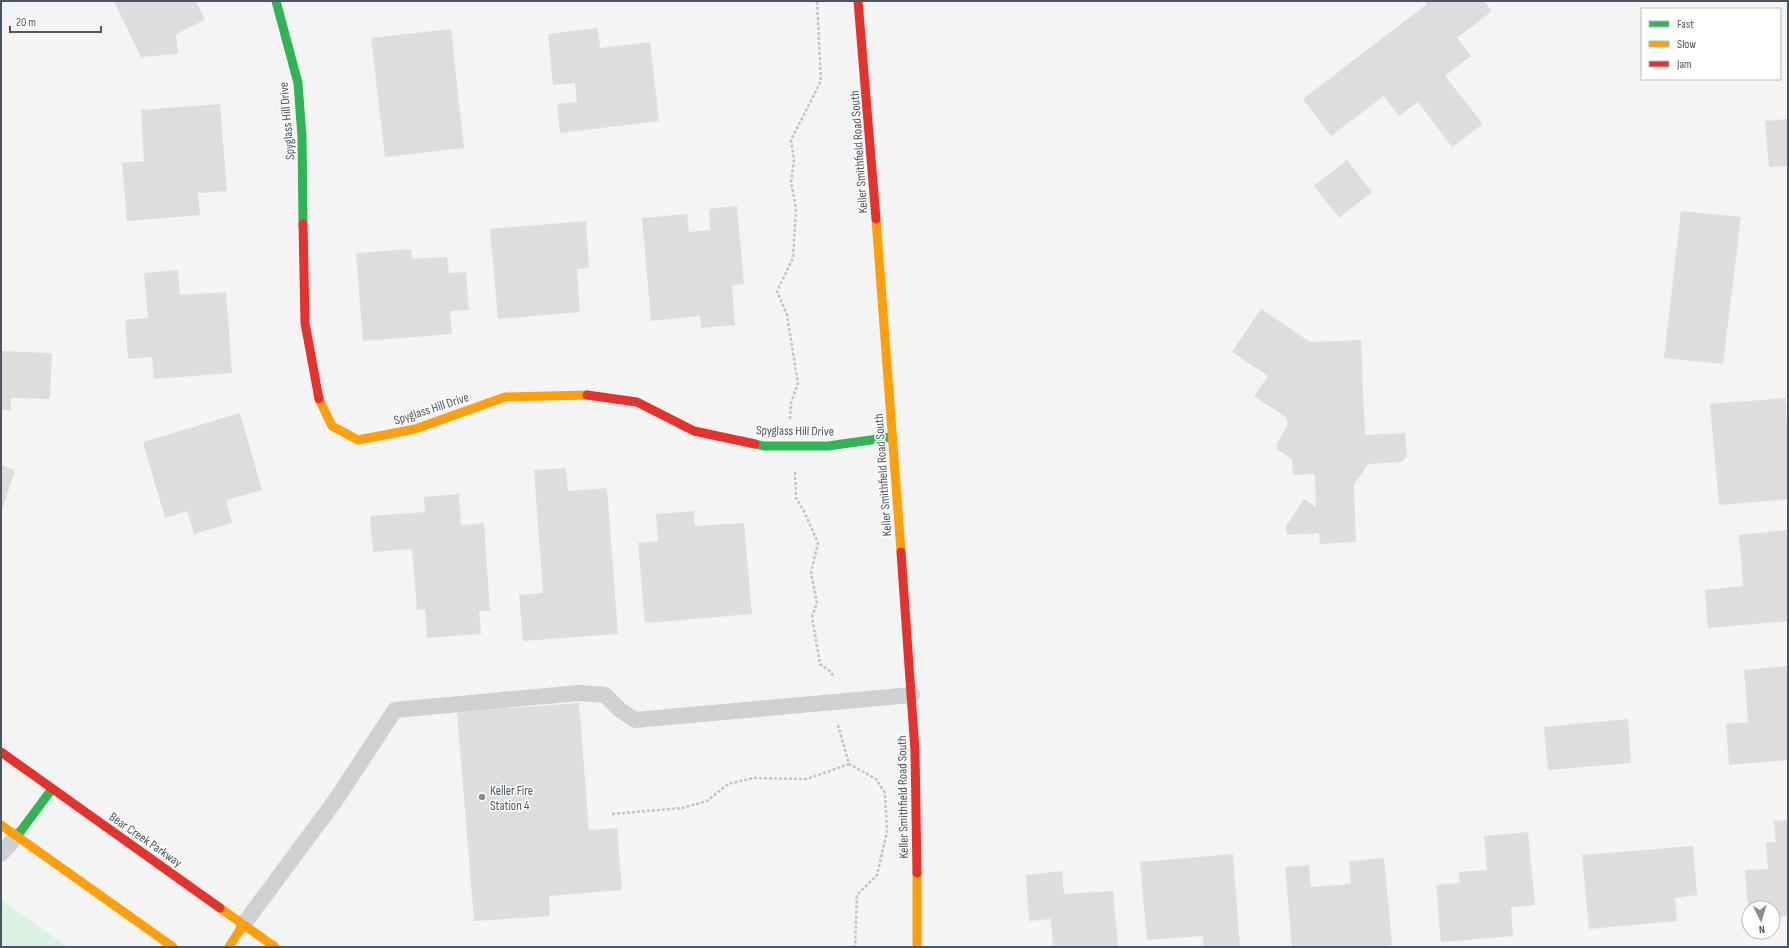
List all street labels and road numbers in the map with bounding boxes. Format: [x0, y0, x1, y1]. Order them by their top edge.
street label: Spyglass Hill Drive [276, 81, 298, 160]
street label: Keller Smithfield Road South [847, 90, 871, 214]
street label: Spyglass Hill Drive [392, 389, 471, 429]
street label: Keller Smithfield Road South [871, 413, 895, 537]
street label: Spyglass Hill Drive [756, 422, 834, 440]
street label: Keller Smithfield Road South [894, 735, 912, 859]
street label: Bear Creek Parkway [106, 809, 185, 871]

